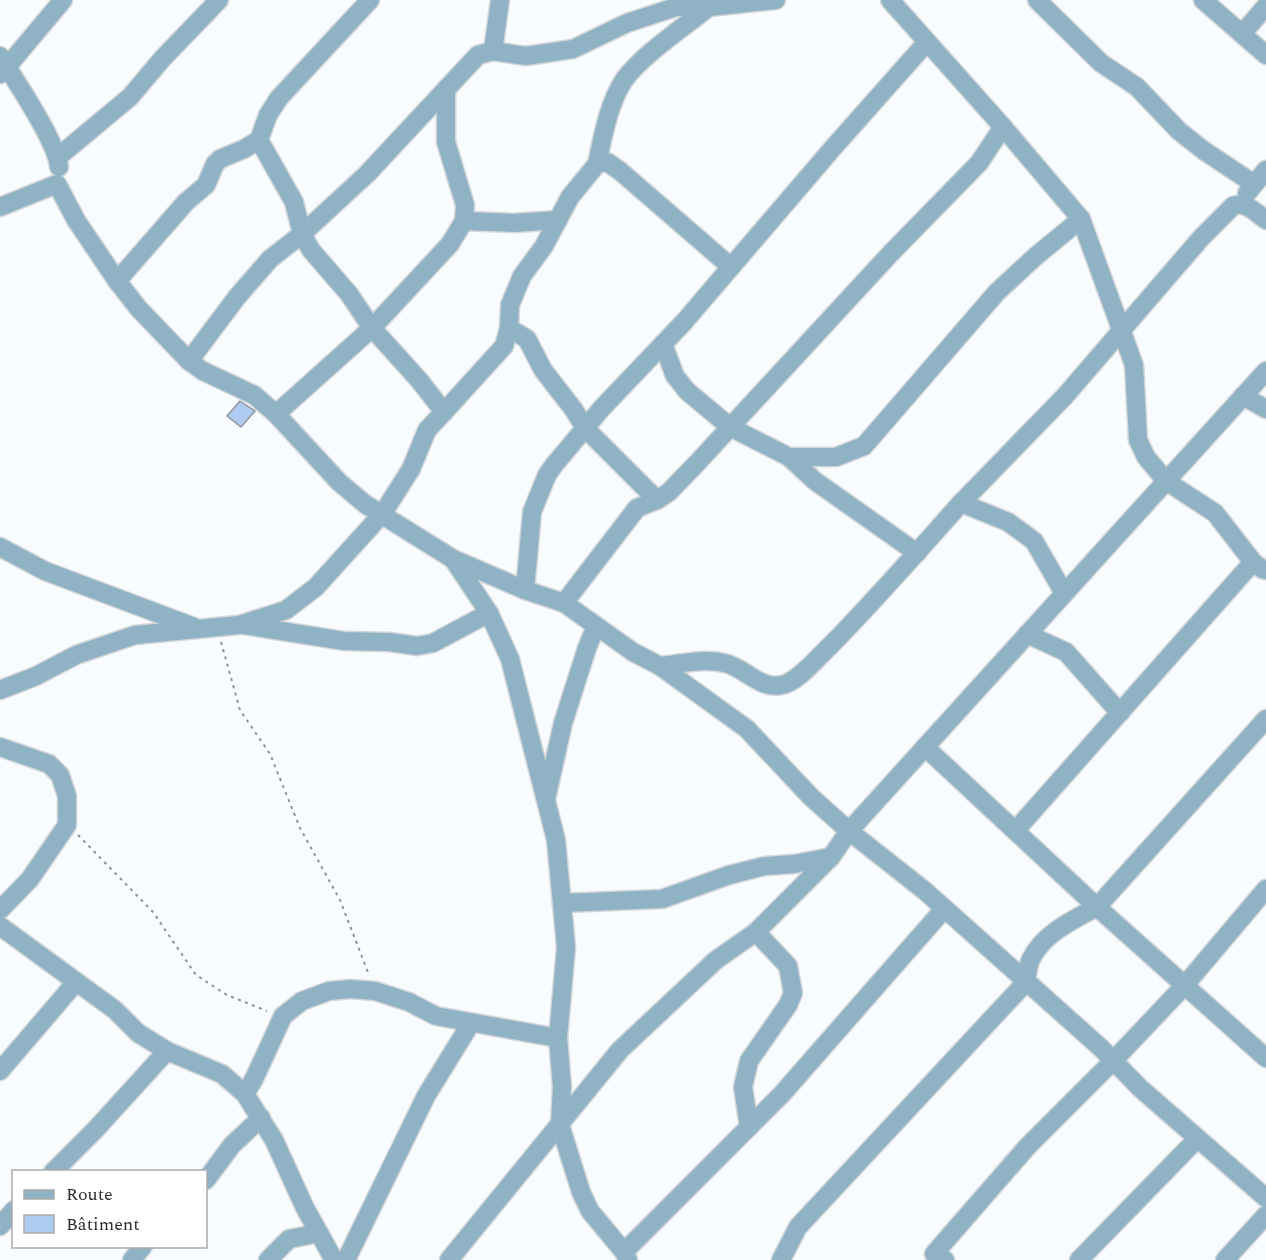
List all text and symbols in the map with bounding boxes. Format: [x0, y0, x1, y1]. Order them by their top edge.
legend [12, 1170, 207, 1248]
text: Route [66, 1181, 113, 1208]
text: Bâtiment [66, 1211, 140, 1238]

